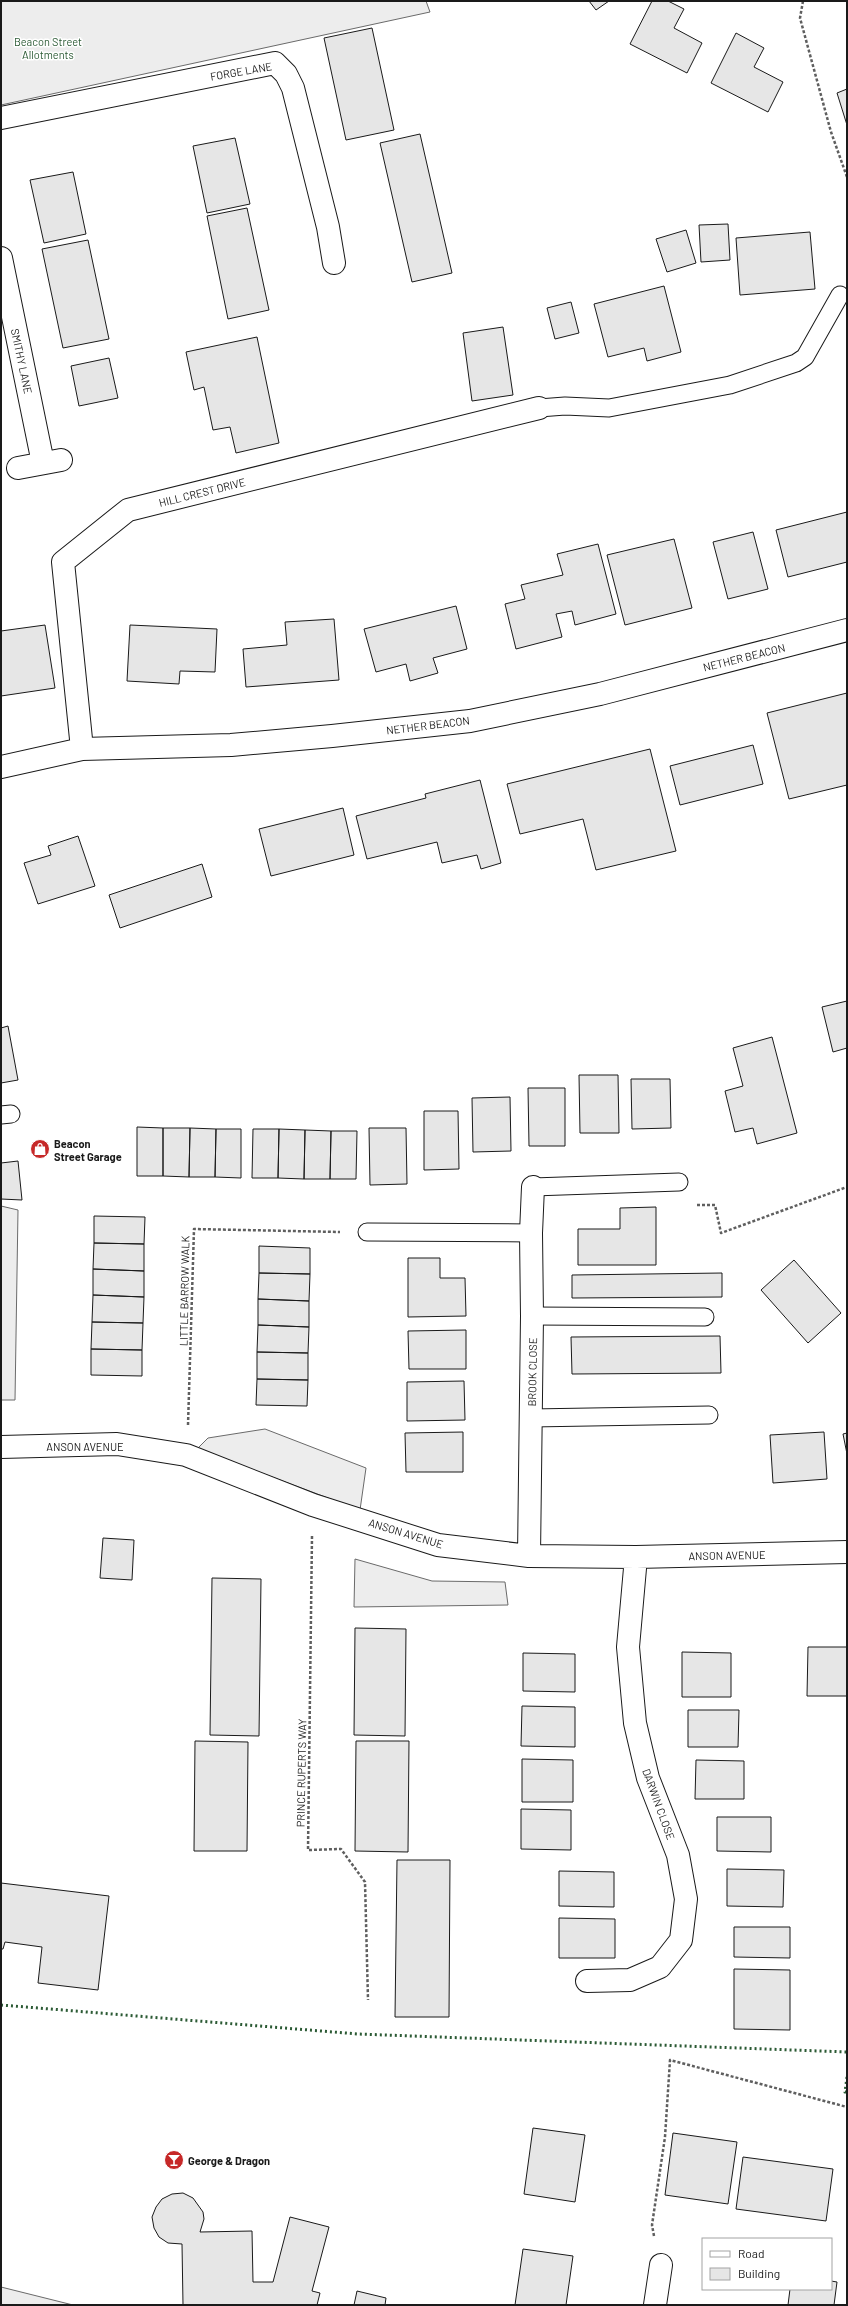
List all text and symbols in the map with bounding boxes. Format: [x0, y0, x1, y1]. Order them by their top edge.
park label: Beacon Street Allotments [14, 35, 82, 61]
street label: FORGE LANE [209, 59, 273, 83]
street label: SMITHY LANE [9, 327, 35, 395]
street label: HILL CREST DRIVE [157, 475, 247, 509]
street label: NETHER BEACON [702, 641, 786, 673]
street label: NETHER BEACON [386, 713, 470, 737]
place label: Beacon Street Garage [54, 1137, 122, 1163]
shop icon: Beacon Street Garage [29, 1138, 51, 1160]
street label: LITTLE BARROW WALK [177, 1235, 191, 1346]
street label: BROOK CLOSE [525, 1337, 539, 1407]
street label: ANSON AVENUE [46, 1440, 124, 1453]
street label: ANSON AVENUE [367, 1515, 445, 1551]
street label: ANSON AVENUE [688, 1548, 766, 1562]
street label: PRINCE RUPERTS WAY [294, 1719, 308, 1827]
street label: DARWIN CLOSE [640, 1767, 678, 1842]
bar icon: George & Dragon [163, 2149, 185, 2171]
place label: George & Dragon [188, 2154, 270, 2167]
legend [702, 2238, 832, 2290]
text: Road [738, 2246, 765, 2260]
text: Building [738, 2266, 780, 2280]

